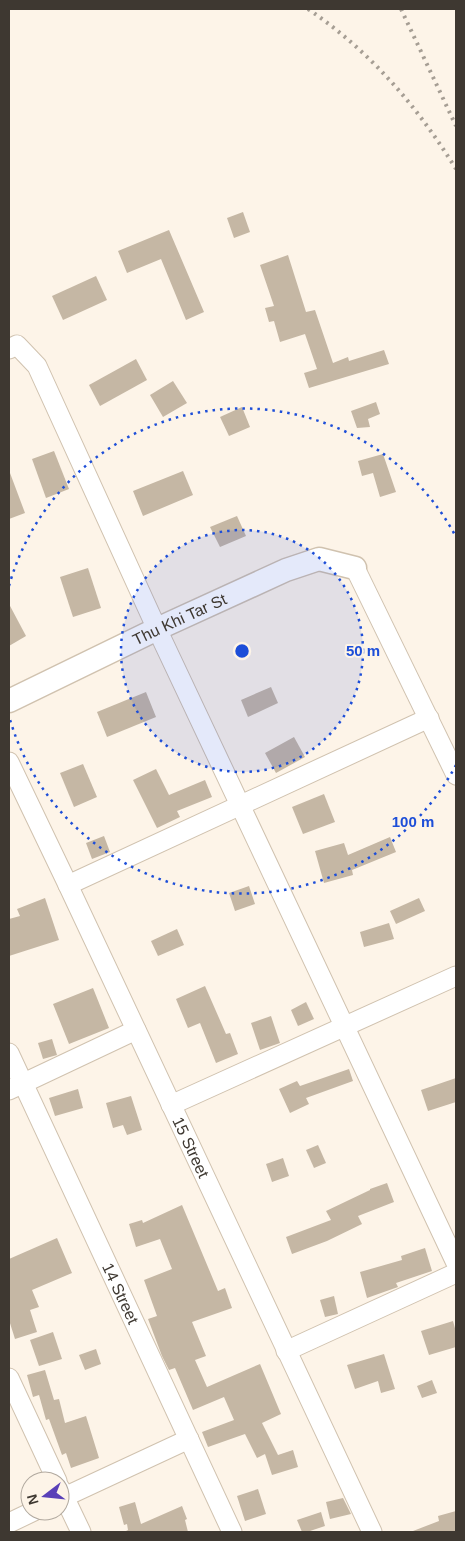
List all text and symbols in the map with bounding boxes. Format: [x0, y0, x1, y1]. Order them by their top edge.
street label: Thu Khi Tar St [130, 590, 229, 649]
centre of rings [233, 642, 251, 660]
text: 50 m [346, 642, 380, 659]
text: 100 m [392, 813, 434, 830]
street label: 15 Street [169, 1114, 212, 1181]
street label: 14 Street [99, 1260, 142, 1327]
north arrow [20, 1471, 70, 1521]
text: N [23, 1493, 42, 1507]

